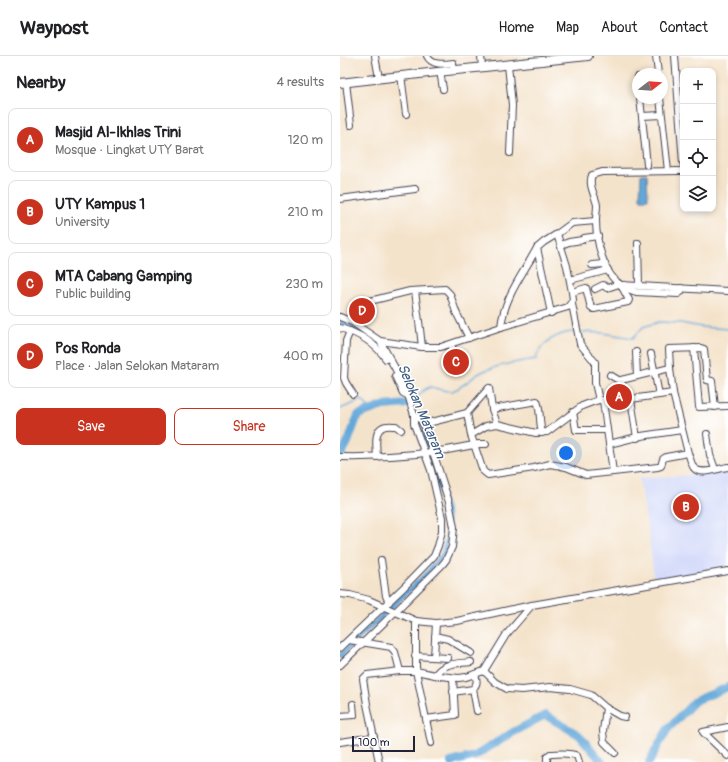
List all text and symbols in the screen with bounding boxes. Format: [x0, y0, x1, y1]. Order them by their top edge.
text: Waypost [20, 16, 89, 40]
text: Home [499, 19, 534, 36]
text: Map [556, 19, 579, 36]
text: About [601, 19, 637, 36]
text: Contact [659, 19, 708, 36]
north arrow [632, 68, 668, 104]
map controls [680, 68, 716, 212]
button: + [680, 68, 716, 104]
text: Nearby [16, 72, 65, 93]
text: 4 results [277, 74, 324, 90]
button: − [680, 104, 716, 140]
text: Masjid Al-Ikhlas Trini [55, 123, 181, 142]
text: A [26, 132, 34, 148]
text: 120 m [287, 132, 323, 148]
button: locate [680, 140, 716, 176]
text: Mosque · Lingkat UTY Barat [55, 142, 204, 158]
button: layers [680, 176, 716, 212]
text: UTY Kampus 1 [55, 195, 145, 214]
text: B [26, 204, 34, 220]
text: 210 m [287, 204, 323, 220]
text: University [55, 214, 109, 230]
text: MTA Cabang Gamping [55, 267, 192, 286]
text: C [26, 276, 34, 292]
text: 230 m [286, 276, 323, 292]
text: Public building [55, 286, 131, 302]
pin: D [349, 296, 375, 326]
text: Pos Ronda [55, 339, 121, 358]
pin: C [443, 347, 469, 377]
text: D [26, 348, 34, 364]
text: 400 m [283, 348, 323, 364]
text: Place · Jalan Selokan Mataram [55, 358, 219, 374]
water label: Selokan Mataram [394, 361, 450, 462]
pin: A [606, 382, 632, 412]
button: Save [16, 408, 166, 445]
button: Share [174, 408, 324, 445]
your location [556, 443, 576, 463]
pin: B [673, 492, 699, 522]
scale bar [352, 734, 415, 753]
text: 100 m [358, 736, 389, 749]

